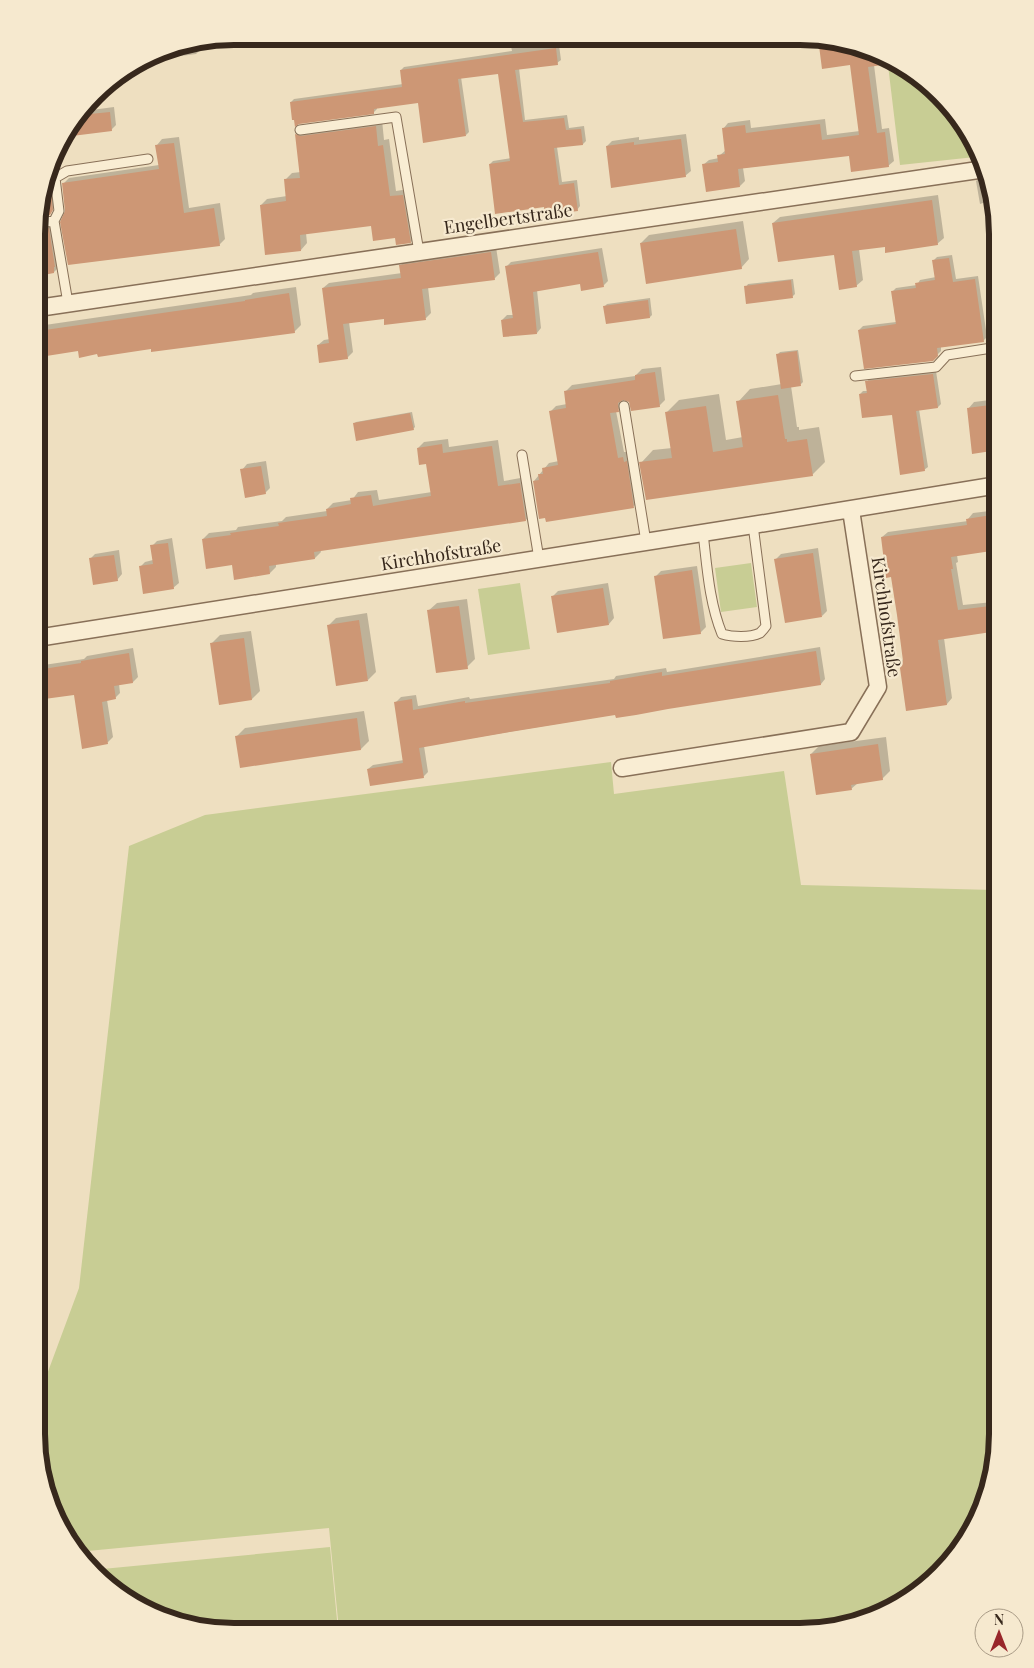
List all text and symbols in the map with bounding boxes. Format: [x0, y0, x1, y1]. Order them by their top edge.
street label: Engelbertstraße [442, 197, 574, 239]
street label: Kirchhofstraße [379, 533, 503, 575]
street label: Kirchhofstraße [867, 555, 907, 679]
north arrow [974, 1608, 1024, 1658]
text: N [994, 1610, 1004, 1629]

